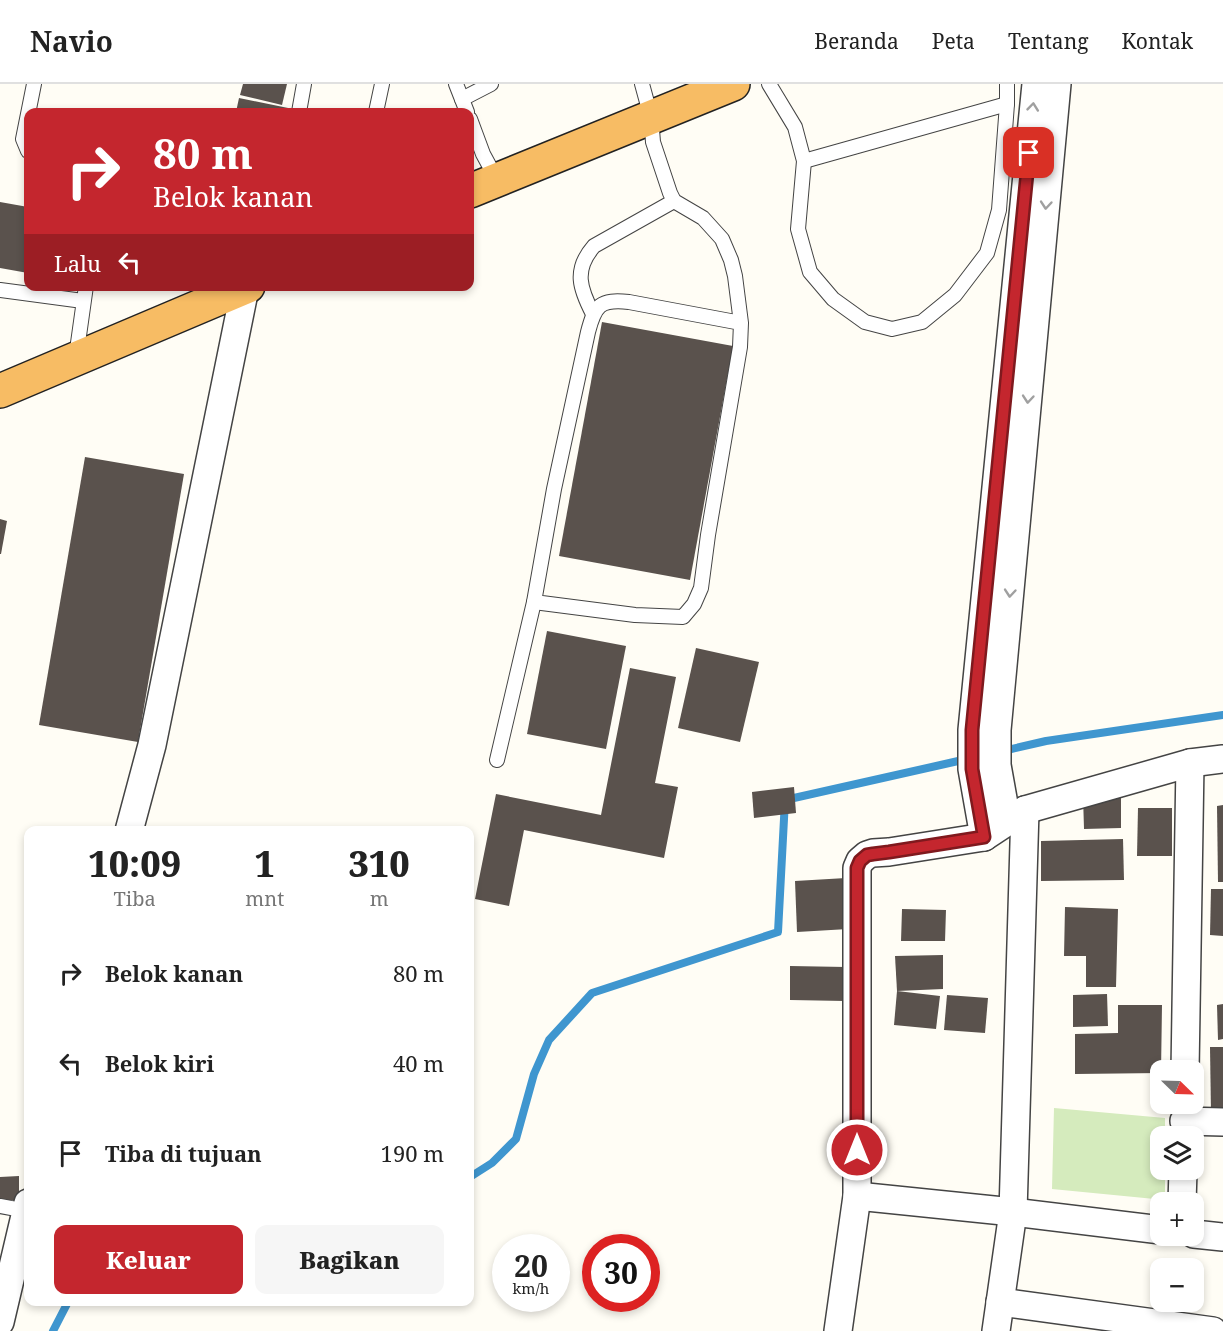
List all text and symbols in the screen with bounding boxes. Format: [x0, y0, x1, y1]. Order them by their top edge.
text: Navio [30, 22, 113, 60]
text: Beranda [814, 27, 899, 55]
text: Peta [932, 27, 975, 55]
text: Tentang [1008, 27, 1089, 55]
text: Kontak [1122, 27, 1193, 55]
one-way arrow [1027, 103, 1039, 112]
text: 80 m [153, 124, 253, 181]
pin [1003, 127, 1054, 178]
icon: right [54, 132, 132, 210]
icon: arrive [1012, 136, 1045, 169]
text: Belok kanan [153, 178, 313, 215]
one-way arrow [1040, 200, 1053, 210]
icon: left [113, 246, 146, 279]
text: Lalu [54, 248, 101, 278]
one-way arrow [1022, 395, 1035, 404]
one-way arrow [1004, 589, 1017, 598]
text: 10:09 [88, 839, 181, 888]
text: 1 [255, 839, 275, 888]
text: 310 [348, 839, 410, 888]
text: Tiba [114, 885, 156, 912]
text: mnt [245, 885, 284, 912]
text: m [370, 885, 389, 912]
icon: right [54, 957, 87, 990]
text: Belok kanan [105, 958, 243, 988]
text: 80 m [393, 958, 444, 988]
icon: left [54, 1047, 87, 1080]
text: Belok kiri [105, 1048, 214, 1078]
text: 40 m [393, 1048, 444, 1078]
north arrow [1150, 1060, 1204, 1114]
map controls [1150, 1060, 1204, 1312]
position arrow [825, 1118, 889, 1182]
button: layers [1150, 1126, 1204, 1180]
icon: arrive [54, 1137, 87, 1170]
text: Tiba di tujuan [105, 1138, 262, 1168]
text: 190 m [381, 1138, 444, 1168]
button: + [1150, 1192, 1204, 1246]
button: Keluar [54, 1225, 243, 1294]
button: Bagikan [255, 1225, 444, 1294]
speed limit sign: 30 [582, 1234, 660, 1312]
text: 20 [514, 1245, 548, 1286]
button: − [1150, 1258, 1204, 1312]
text: km/h [513, 1278, 549, 1298]

